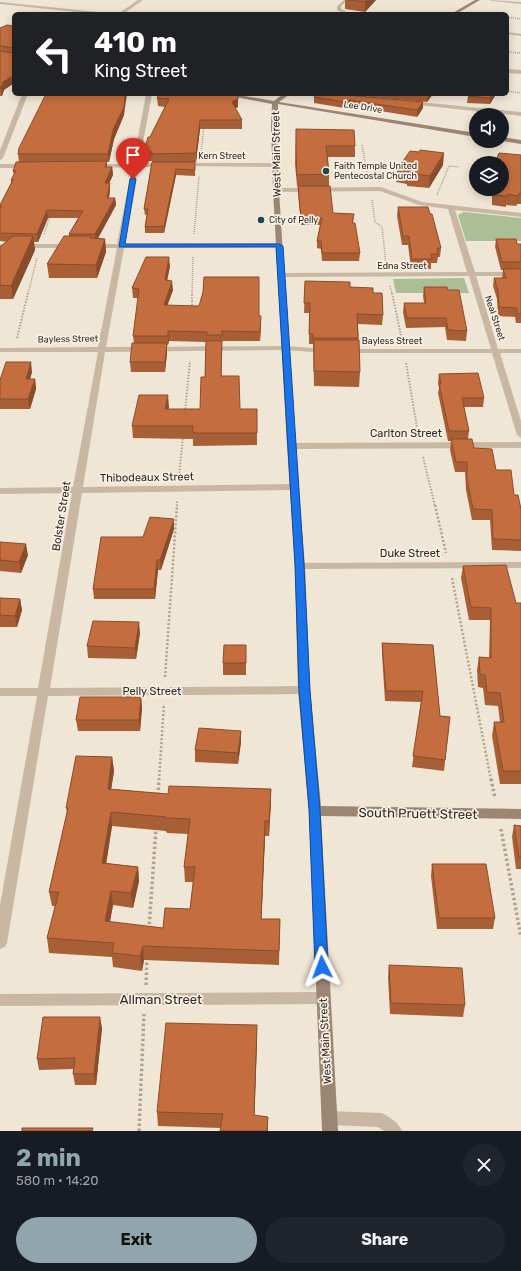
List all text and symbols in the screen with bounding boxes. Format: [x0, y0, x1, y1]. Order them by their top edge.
text: 410 m [94, 26, 177, 59]
icon: left [28, 28, 80, 80]
text: King Street [94, 60, 187, 82]
street label: Lee Drive [343, 99, 383, 115]
map controls [469, 108, 509, 196]
button: sound [469, 108, 509, 148]
street label: West Main Street [269, 110, 284, 197]
pin [116, 138, 150, 179]
icon: arrive [122, 144, 144, 166]
street label: Kern Street [198, 151, 246, 161]
button: layers [469, 156, 509, 196]
place label: Faith Temple United Pentecostal Church [334, 161, 417, 181]
marker: Faith Temple United Pentecostal Church [321, 166, 331, 176]
marker: City of Pelly [256, 215, 266, 225]
place label: City of Pelly [269, 215, 318, 225]
street label: Edna Street [377, 261, 427, 271]
street label: Neal Street [483, 294, 507, 342]
street label: Bayless Street [38, 333, 99, 345]
street label: Bayless Street [362, 336, 423, 346]
street label: Carlton Street [370, 427, 443, 440]
street label: Thibodeaux Street [100, 470, 195, 485]
street label: Bolster Street [50, 479, 74, 552]
street label: Duke Street [380, 547, 441, 560]
street label: Pelly Street [123, 685, 182, 698]
street label: South Pruett Street [358, 805, 478, 822]
position arrow [301, 946, 343, 988]
street label: Allman Street [120, 992, 202, 1007]
street label: West Main Street [317, 997, 334, 1084]
text: 2 min [16, 1144, 81, 1172]
button: close [463, 1144, 505, 1186]
text: 580 m · 14:20 [16, 1173, 99, 1188]
button: Exit [16, 1217, 257, 1263]
button: Share [265, 1217, 505, 1263]

